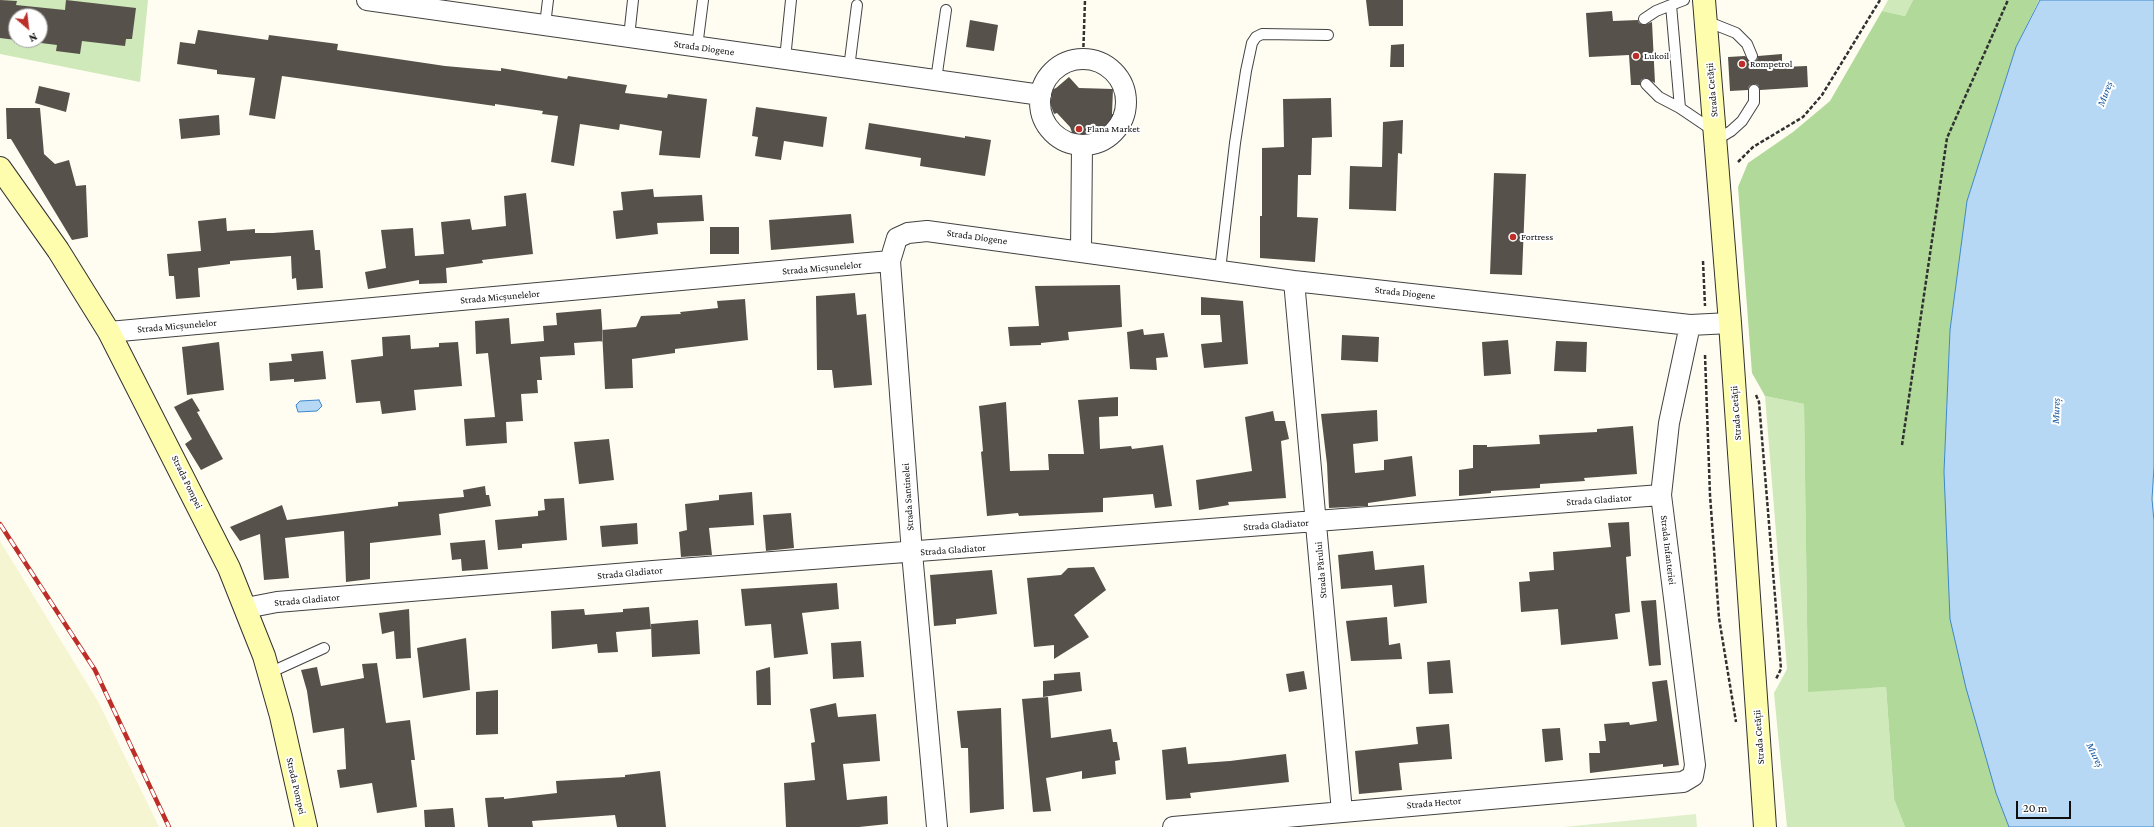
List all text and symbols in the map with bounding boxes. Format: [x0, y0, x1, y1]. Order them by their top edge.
north arrow [8, 8, 48, 48]
text: N [27, 31, 39, 45]
street label: Strada Diogene [673, 38, 735, 58]
place label: Lukoil [1644, 50, 1669, 62]
marker: Lukoil [1631, 51, 1641, 61]
place label: Rompetrol [1750, 58, 1792, 70]
marker: Rompetrol [1737, 59, 1747, 69]
street label: Strada Cetății [1704, 62, 1720, 118]
water label: Mureș [2094, 80, 2116, 108]
place label: Flana Market [1087, 123, 1140, 135]
marker: Flana Market [1074, 124, 1084, 134]
street label: Strada Diogene [946, 227, 1008, 247]
place label: Fortress [1521, 231, 1553, 243]
marker: Fortress [1508, 232, 1518, 242]
street label: Strada Micșunelelor [782, 259, 862, 277]
street label: Strada Diogene [1374, 284, 1436, 302]
street label: Strada Micșunelelor [460, 288, 540, 306]
street label: Strada Micșunelelor [137, 317, 217, 335]
street label: Strada Cetății [1728, 385, 1744, 441]
water label: Mureș [2049, 398, 2063, 424]
street label: Strada Pompei [169, 453, 205, 511]
street label: Strada Santinelei [900, 463, 916, 531]
street label: Strada Gladiator [1566, 492, 1632, 508]
street label: Strada Infanteriei [1658, 515, 1678, 585]
street label: Strada Gladiator [1243, 517, 1309, 533]
street label: Strada Părului [1313, 541, 1329, 599]
street label: Strada Gladiator [920, 542, 986, 558]
street label: Strada Gladiator [597, 564, 663, 582]
street label: Strada Gladiator [274, 591, 340, 609]
street label: Strada Cetății [1751, 709, 1767, 765]
water label: Mureș [2083, 740, 2107, 770]
street label: Strada Pompei [284, 756, 308, 816]
scale bar [2018, 793, 2073, 819]
street label: Strada Hector [1406, 795, 1462, 811]
text: 20 m [2023, 801, 2047, 815]

